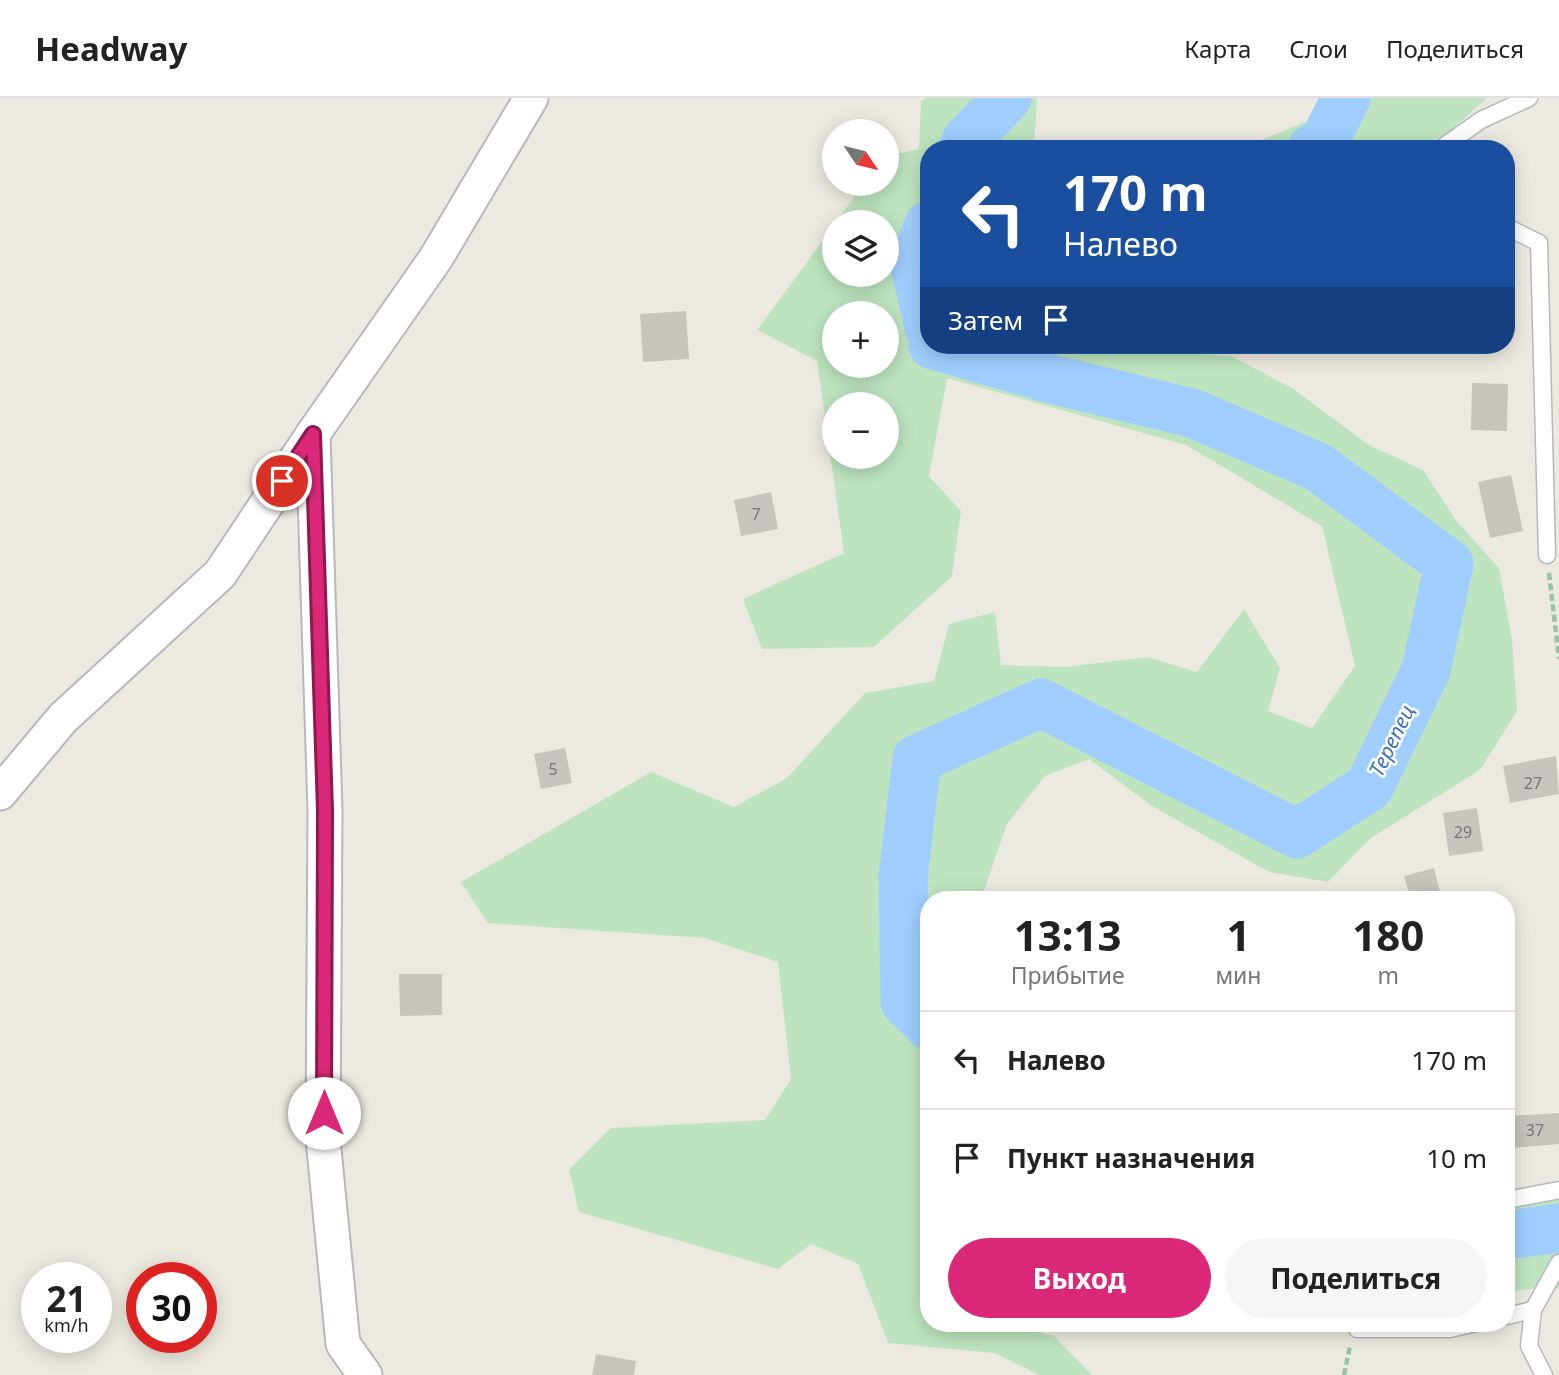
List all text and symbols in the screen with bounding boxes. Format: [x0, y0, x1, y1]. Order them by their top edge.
text: Headway [35, 26, 187, 71]
text: Карта [1184, 32, 1251, 65]
text: Слои [1289, 32, 1348, 65]
text: Поделиться [1386, 32, 1524, 65]
north arrow [822, 119, 900, 196]
map controls [822, 119, 899, 469]
text: 170 m [1063, 159, 1208, 225]
icon: left [948, 168, 1039, 259]
button: layers [822, 210, 899, 287]
text: Налево [1063, 222, 1178, 265]
button: + [822, 301, 899, 378]
icon: arrive [1037, 301, 1075, 339]
text: Затем [948, 302, 1023, 338]
button: − [822, 392, 899, 469]
pin [252, 451, 312, 511]
icon: arrive [263, 462, 301, 500]
house number: 7 [751, 503, 761, 525]
water label: Терепец [1362, 700, 1421, 781]
house number: 5 [548, 758, 558, 780]
house number: 27 [1524, 772, 1542, 794]
house number: 29 [1454, 821, 1472, 843]
text: 13:13 [1014, 906, 1122, 963]
text: 1 [1226, 906, 1250, 963]
text: 180 [1352, 906, 1424, 963]
text: Прибытие [1011, 959, 1125, 991]
text: мин [1215, 959, 1261, 991]
text: m [1377, 959, 1399, 991]
icon: left [948, 1041, 986, 1079]
text: Налево [1007, 1042, 1106, 1078]
text: 170 m [1411, 1042, 1487, 1078]
position arrow [287, 1076, 361, 1150]
house number: 37 [1526, 1119, 1544, 1141]
icon: arrive [948, 1139, 986, 1177]
text: Пункт назначения [1007, 1140, 1255, 1176]
text: 10 m [1426, 1140, 1487, 1176]
button: Выход [948, 1238, 1211, 1318]
button: Поделиться [1225, 1238, 1487, 1318]
speed limit sign: 30 [126, 1262, 217, 1353]
text: 21 [46, 1275, 87, 1322]
text: km/h [44, 1313, 89, 1337]

